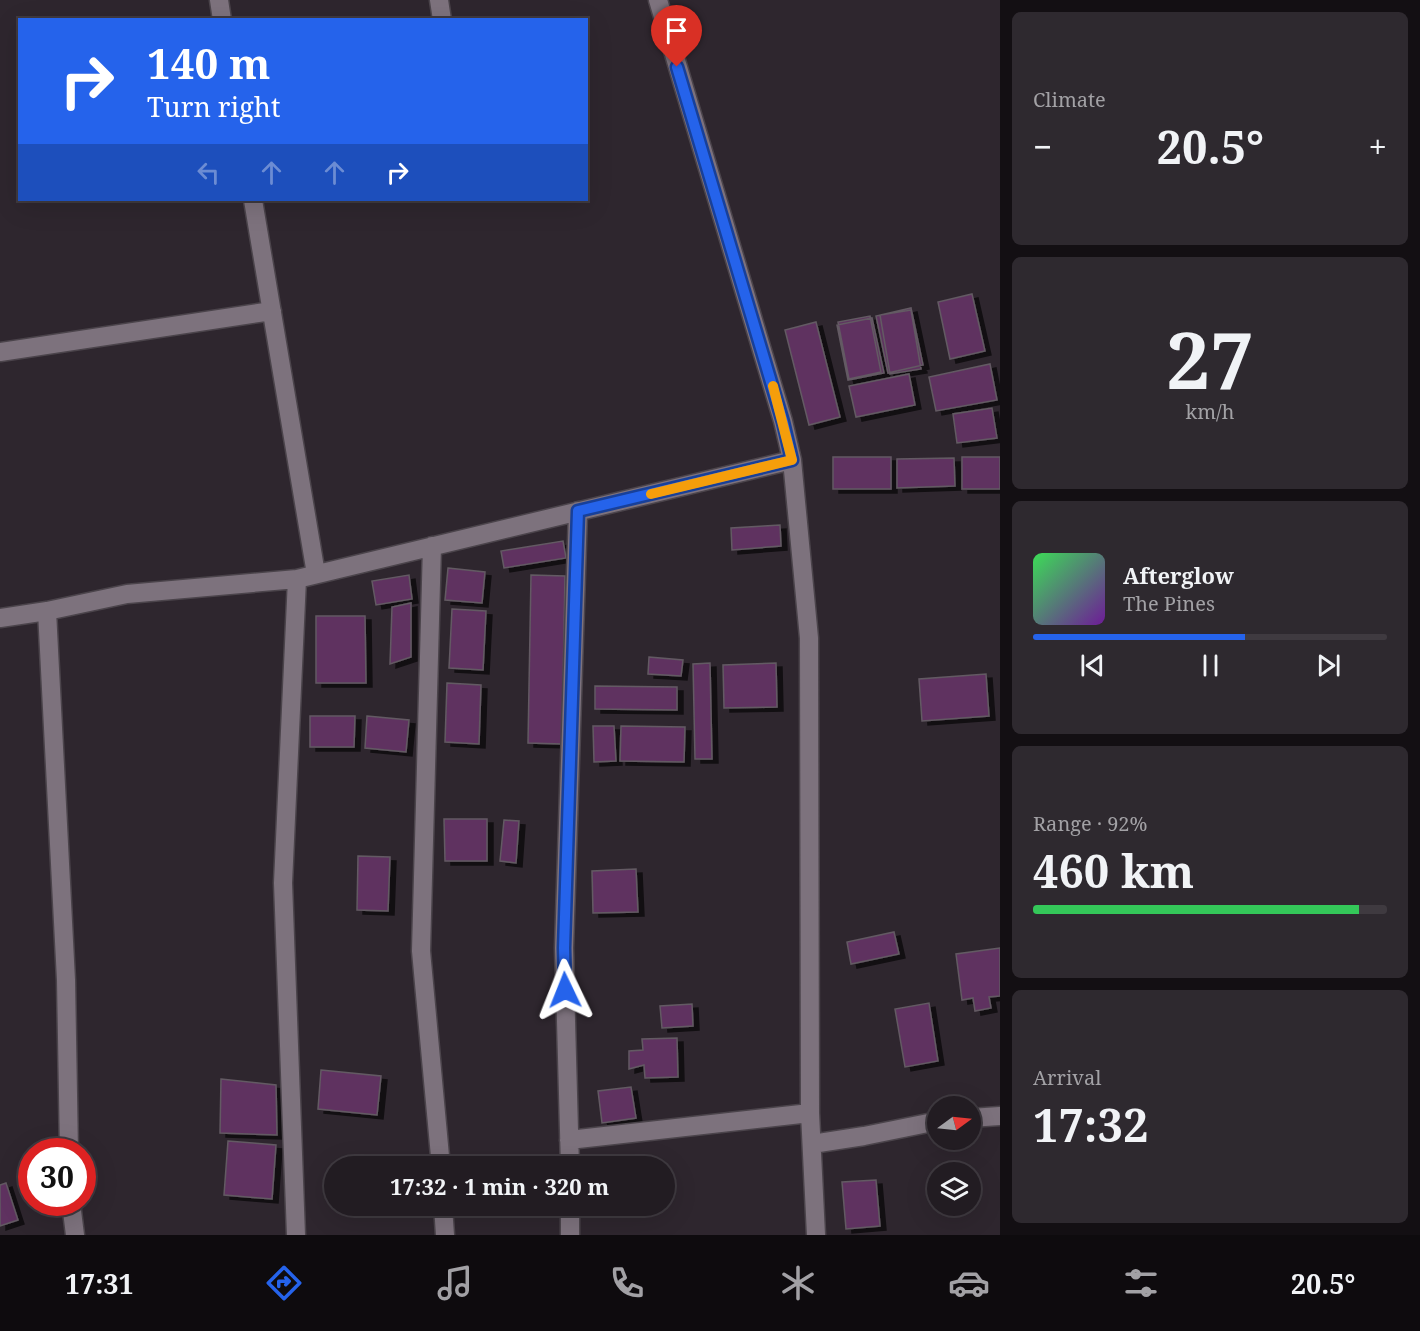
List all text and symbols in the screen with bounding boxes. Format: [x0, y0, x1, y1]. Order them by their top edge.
pin [651, 5, 702, 67]
icon: arrive [660, 14, 693, 47]
text: 140 m [147, 34, 271, 91]
icon: right [48, 42, 126, 120]
text: Climate [1033, 86, 1106, 113]
text: Turn right [147, 88, 280, 125]
text: 20.5° [1157, 116, 1264, 177]
text: − [1033, 124, 1052, 169]
text: + [1369, 124, 1387, 169]
icon: left [192, 156, 225, 189]
icon: ahead [255, 156, 288, 189]
icon: ahead [318, 156, 351, 189]
icon: right [381, 156, 414, 189]
text: 27 [1166, 306, 1254, 412]
text: km/h [1185, 398, 1235, 425]
text: Afterglow [1123, 560, 1234, 590]
text: The Pines [1123, 590, 1215, 617]
icon: previous [1076, 649, 1109, 682]
icon: pause [1194, 649, 1227, 682]
icon: next [1312, 649, 1345, 682]
text: Range · 92% [1033, 810, 1147, 837]
text: 460 km [1033, 840, 1194, 901]
position arrow [533, 958, 597, 1022]
text: Arrival [1033, 1064, 1101, 1091]
text: 17:32 [1033, 1094, 1148, 1155]
north arrow [927, 1096, 981, 1150]
map controls [927, 1096, 981, 1216]
speed limit sign: 30 [18, 1138, 96, 1216]
button: layers [927, 1162, 981, 1216]
text: 17:32 · 1 min · 320 m [390, 1171, 609, 1201]
icon: directions [263, 1262, 305, 1304]
icon: music [434, 1262, 476, 1304]
icon: phone [606, 1262, 648, 1304]
icon: climate [777, 1262, 819, 1304]
icon: car [948, 1262, 990, 1304]
icon: filters [1120, 1262, 1162, 1304]
text: 17:31 [65, 1265, 134, 1302]
text: 20.5° [1291, 1265, 1355, 1302]

